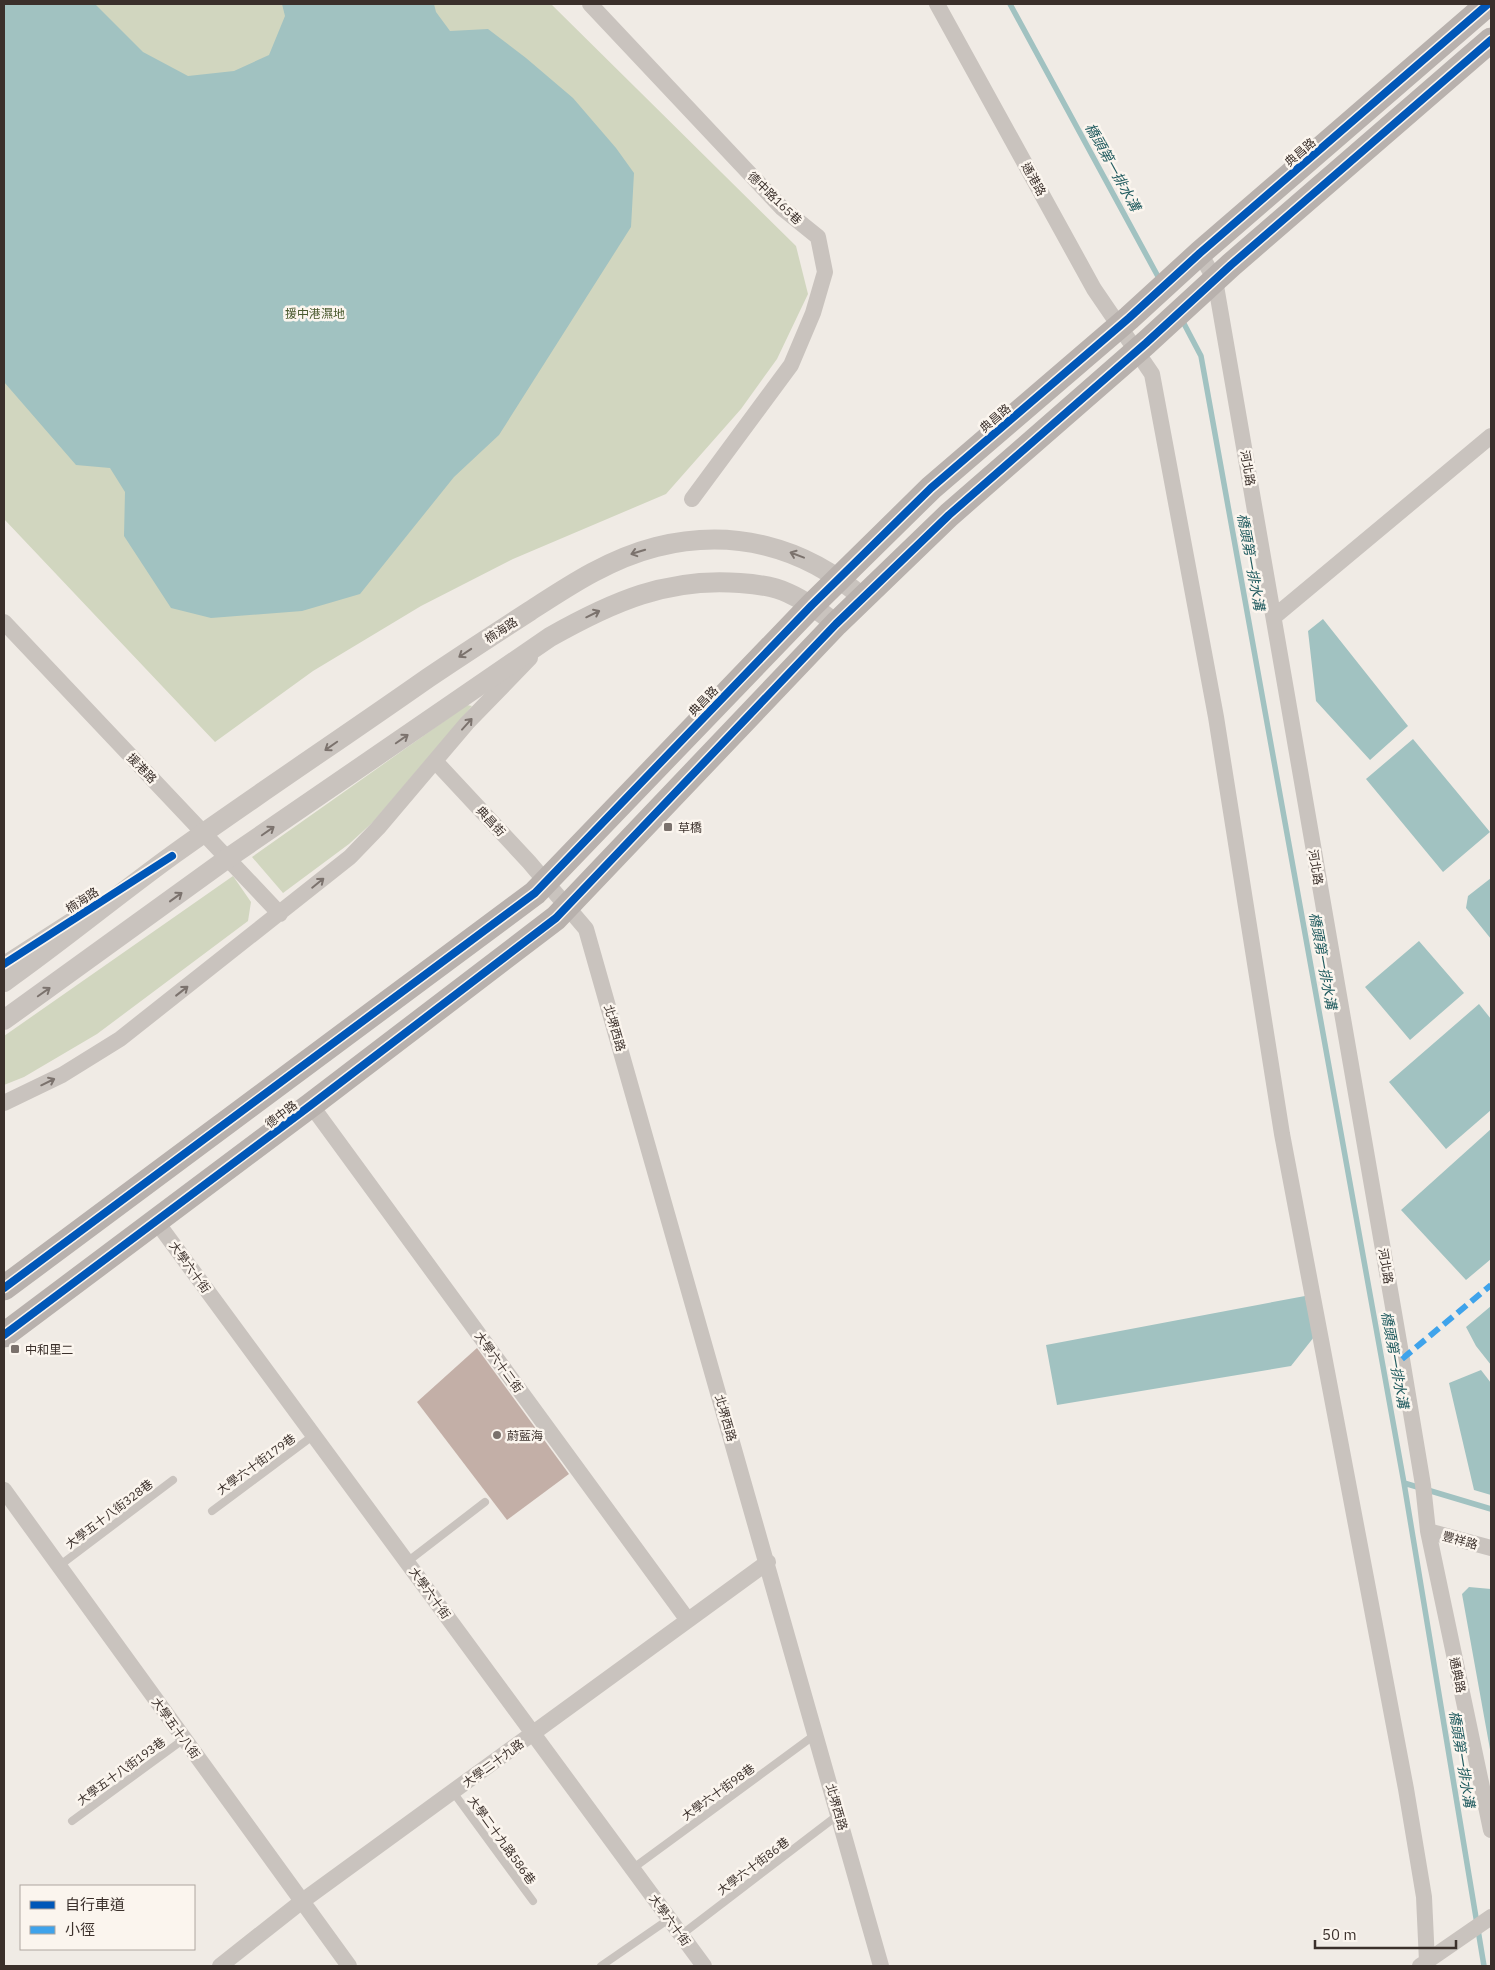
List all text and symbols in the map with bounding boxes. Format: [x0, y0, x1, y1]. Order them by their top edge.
water label: 橋頭第一排水溝 [1081, 120, 1146, 216]
street label: 典昌路 [1281, 135, 1319, 169]
street label: 通港路 [1019, 160, 1049, 198]
street label: 德中路165巷 [745, 168, 805, 228]
park label: 援中港濕地 [285, 306, 345, 321]
street label: 典昌路 [976, 401, 1014, 435]
street label: 河北路 [1237, 449, 1259, 487]
water label: 橋頭第一排水溝 [1234, 512, 1269, 614]
one-way arrow [631, 548, 647, 558]
one-way arrow [790, 550, 805, 560]
one-way arrow [585, 608, 600, 618]
street label: 楠海路 [482, 614, 520, 646]
one-way arrow [458, 649, 472, 659]
street label: 典昌路 [685, 683, 721, 719]
one-way arrow [461, 717, 473, 730]
one-way arrow [395, 734, 409, 744]
one-way arrow [324, 741, 338, 751]
street label: 援港路 [124, 750, 160, 786]
street label: 典昌街 [473, 803, 509, 839]
place label: 草橋 [678, 820, 702, 835]
marker: 草橋 [662, 821, 674, 833]
one-way arrow [261, 826, 275, 836]
street label: 河北路 [1306, 848, 1326, 886]
one-way arrow [311, 878, 324, 889]
street label: 楠海路 [63, 884, 101, 916]
one-way arrow [168, 892, 182, 902]
water label: 橋頭第一排水溝 [1306, 911, 1341, 1013]
one-way arrow [175, 985, 188, 996]
one-way arrow [37, 987, 51, 997]
street label: 北堺西路 [601, 1003, 629, 1053]
one-way arrow [40, 1076, 55, 1086]
street label: 德中路 [262, 1097, 300, 1131]
street label: 大學六十街 [166, 1238, 214, 1296]
street label: 河北路 [1375, 1247, 1397, 1285]
water label: 橋頭第一排水溝 [1378, 1310, 1413, 1412]
street label: 大學六十二街 [472, 1328, 526, 1396]
place label: 中和里二 [25, 1342, 73, 1357]
marker: 中和里二 [9, 1343, 21, 1355]
street label: 北堺西路 [712, 1393, 740, 1443]
place label: 蔚藍海 [507, 1428, 543, 1443]
marker: 蔚藍海 [491, 1429, 503, 1441]
street label: 大學六十街179巷 [214, 1430, 298, 1498]
street label: 大學五十八街328巷 [62, 1476, 156, 1552]
street label: 豐祥路 [1441, 1528, 1479, 1552]
street label: 大學六十街 [406, 1564, 454, 1622]
street label: 通典路 [1447, 1656, 1469, 1694]
street label: 大學五十八街 [149, 1694, 203, 1762]
water label: 橋頭第一排水溝 [1445, 1709, 1479, 1811]
street label: 大學五十八街193巷 [74, 1734, 168, 1808]
street label: 大學二十九路 [459, 1736, 527, 1790]
street label: 大學六十街98巷 [679, 1761, 757, 1823]
street label: 北堺西路 [823, 1782, 851, 1832]
street label: 大學二十九路586巷 [465, 1793, 539, 1887]
street label: 大學六十街86巷 [714, 1834, 792, 1898]
legend [20, 1885, 195, 1950]
street label: 大學六十街 [646, 1891, 694, 1949]
text: 自行車道 [65, 1895, 125, 1914]
scale bar [1315, 1918, 1456, 1950]
text: 小徑 [65, 1920, 95, 1939]
text: 50 m [1322, 1925, 1357, 1944]

